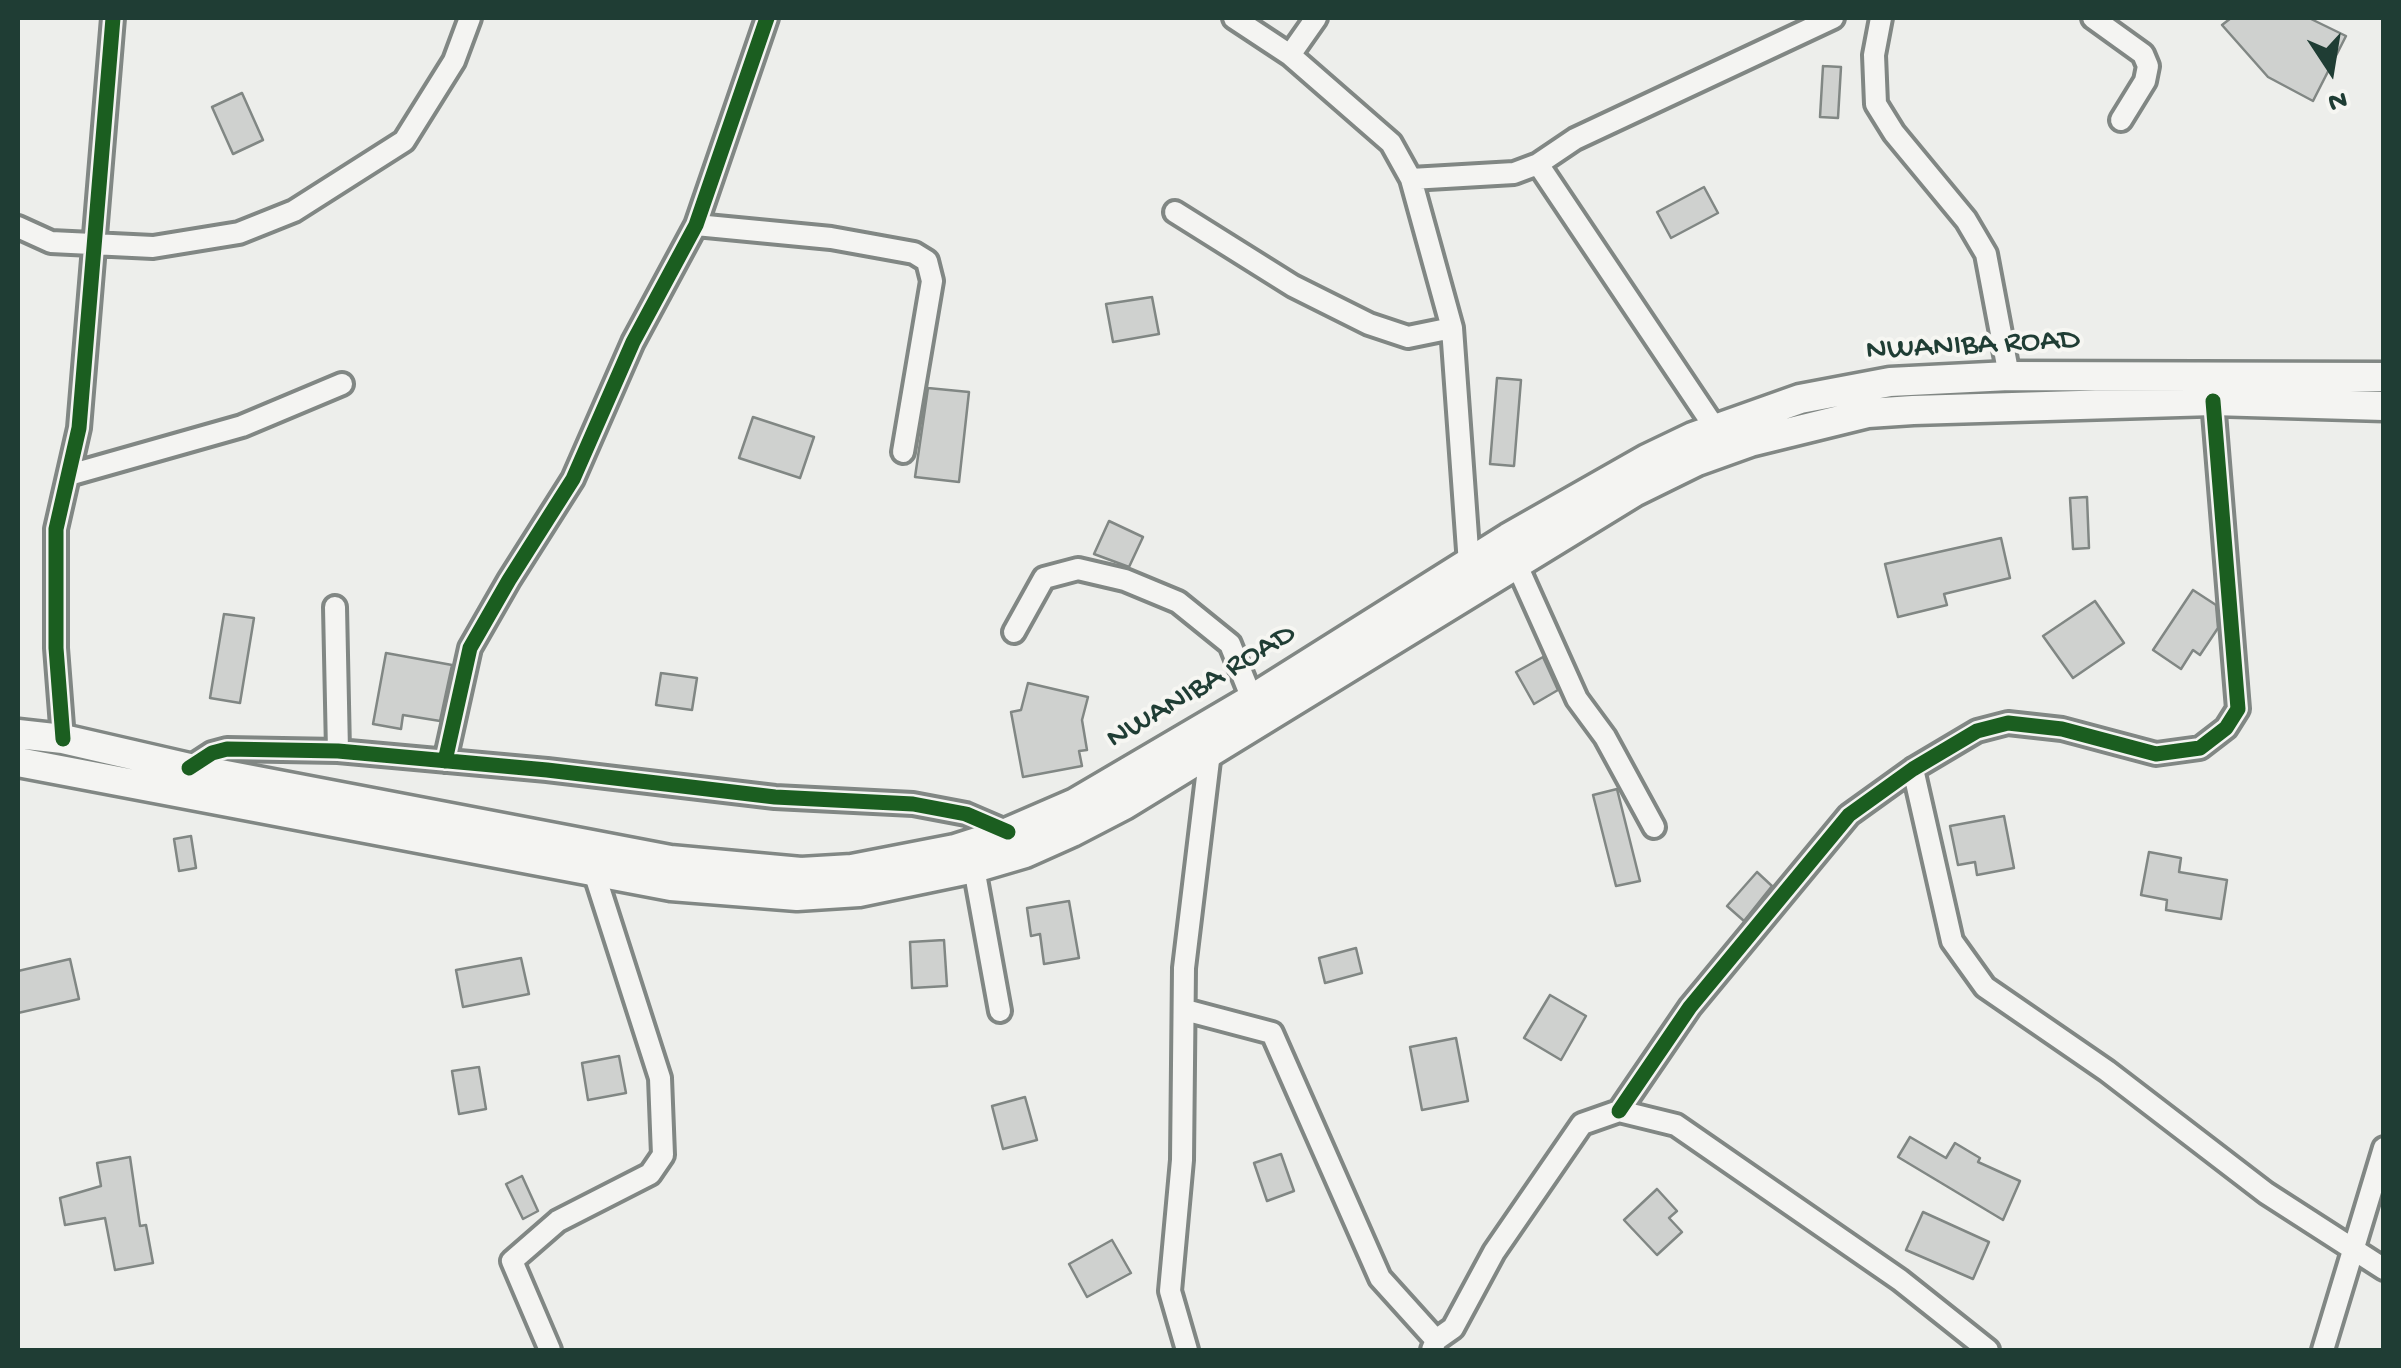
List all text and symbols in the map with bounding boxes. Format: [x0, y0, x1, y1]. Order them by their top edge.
north arrow [2281, 20, 2381, 120]
text: N [2325, 82, 2350, 118]
street label: NWANIBA ROAD [1865, 322, 2081, 372]
street label: NWANIBA ROAD [1100, 616, 1304, 760]

